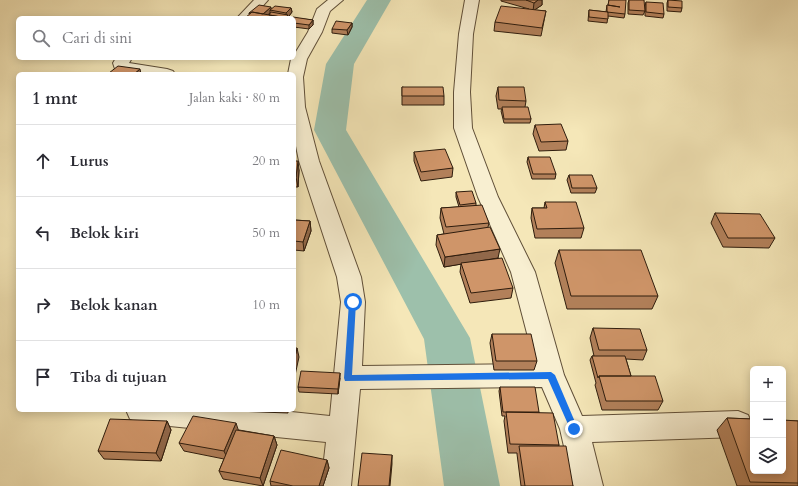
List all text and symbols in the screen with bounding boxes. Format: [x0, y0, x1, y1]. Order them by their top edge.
search box [16, 16, 296, 60]
icon: search [30, 27, 52, 49]
text: Cari di sini [62, 28, 132, 48]
text: 1 mnt [32, 87, 77, 110]
text: Jalan kaki · 80 m [189, 89, 280, 107]
icon: ahead [32, 150, 54, 172]
text: Lurus [70, 151, 109, 171]
text: 20 m [252, 152, 280, 170]
icon: left [32, 222, 54, 244]
text: Belok kiri [70, 223, 139, 243]
text: 50 m [252, 224, 280, 242]
route start [344, 293, 362, 311]
icon: right [32, 294, 54, 316]
text: Belok kanan [70, 295, 158, 315]
text: 10 m [252, 296, 280, 314]
icon: arrive [32, 366, 54, 388]
map controls [750, 366, 786, 474]
button: + [750, 366, 786, 402]
text: Tiba di tujuan [70, 367, 167, 387]
button: − [750, 402, 786, 438]
route end [565, 420, 583, 438]
button: layers [750, 438, 786, 474]

